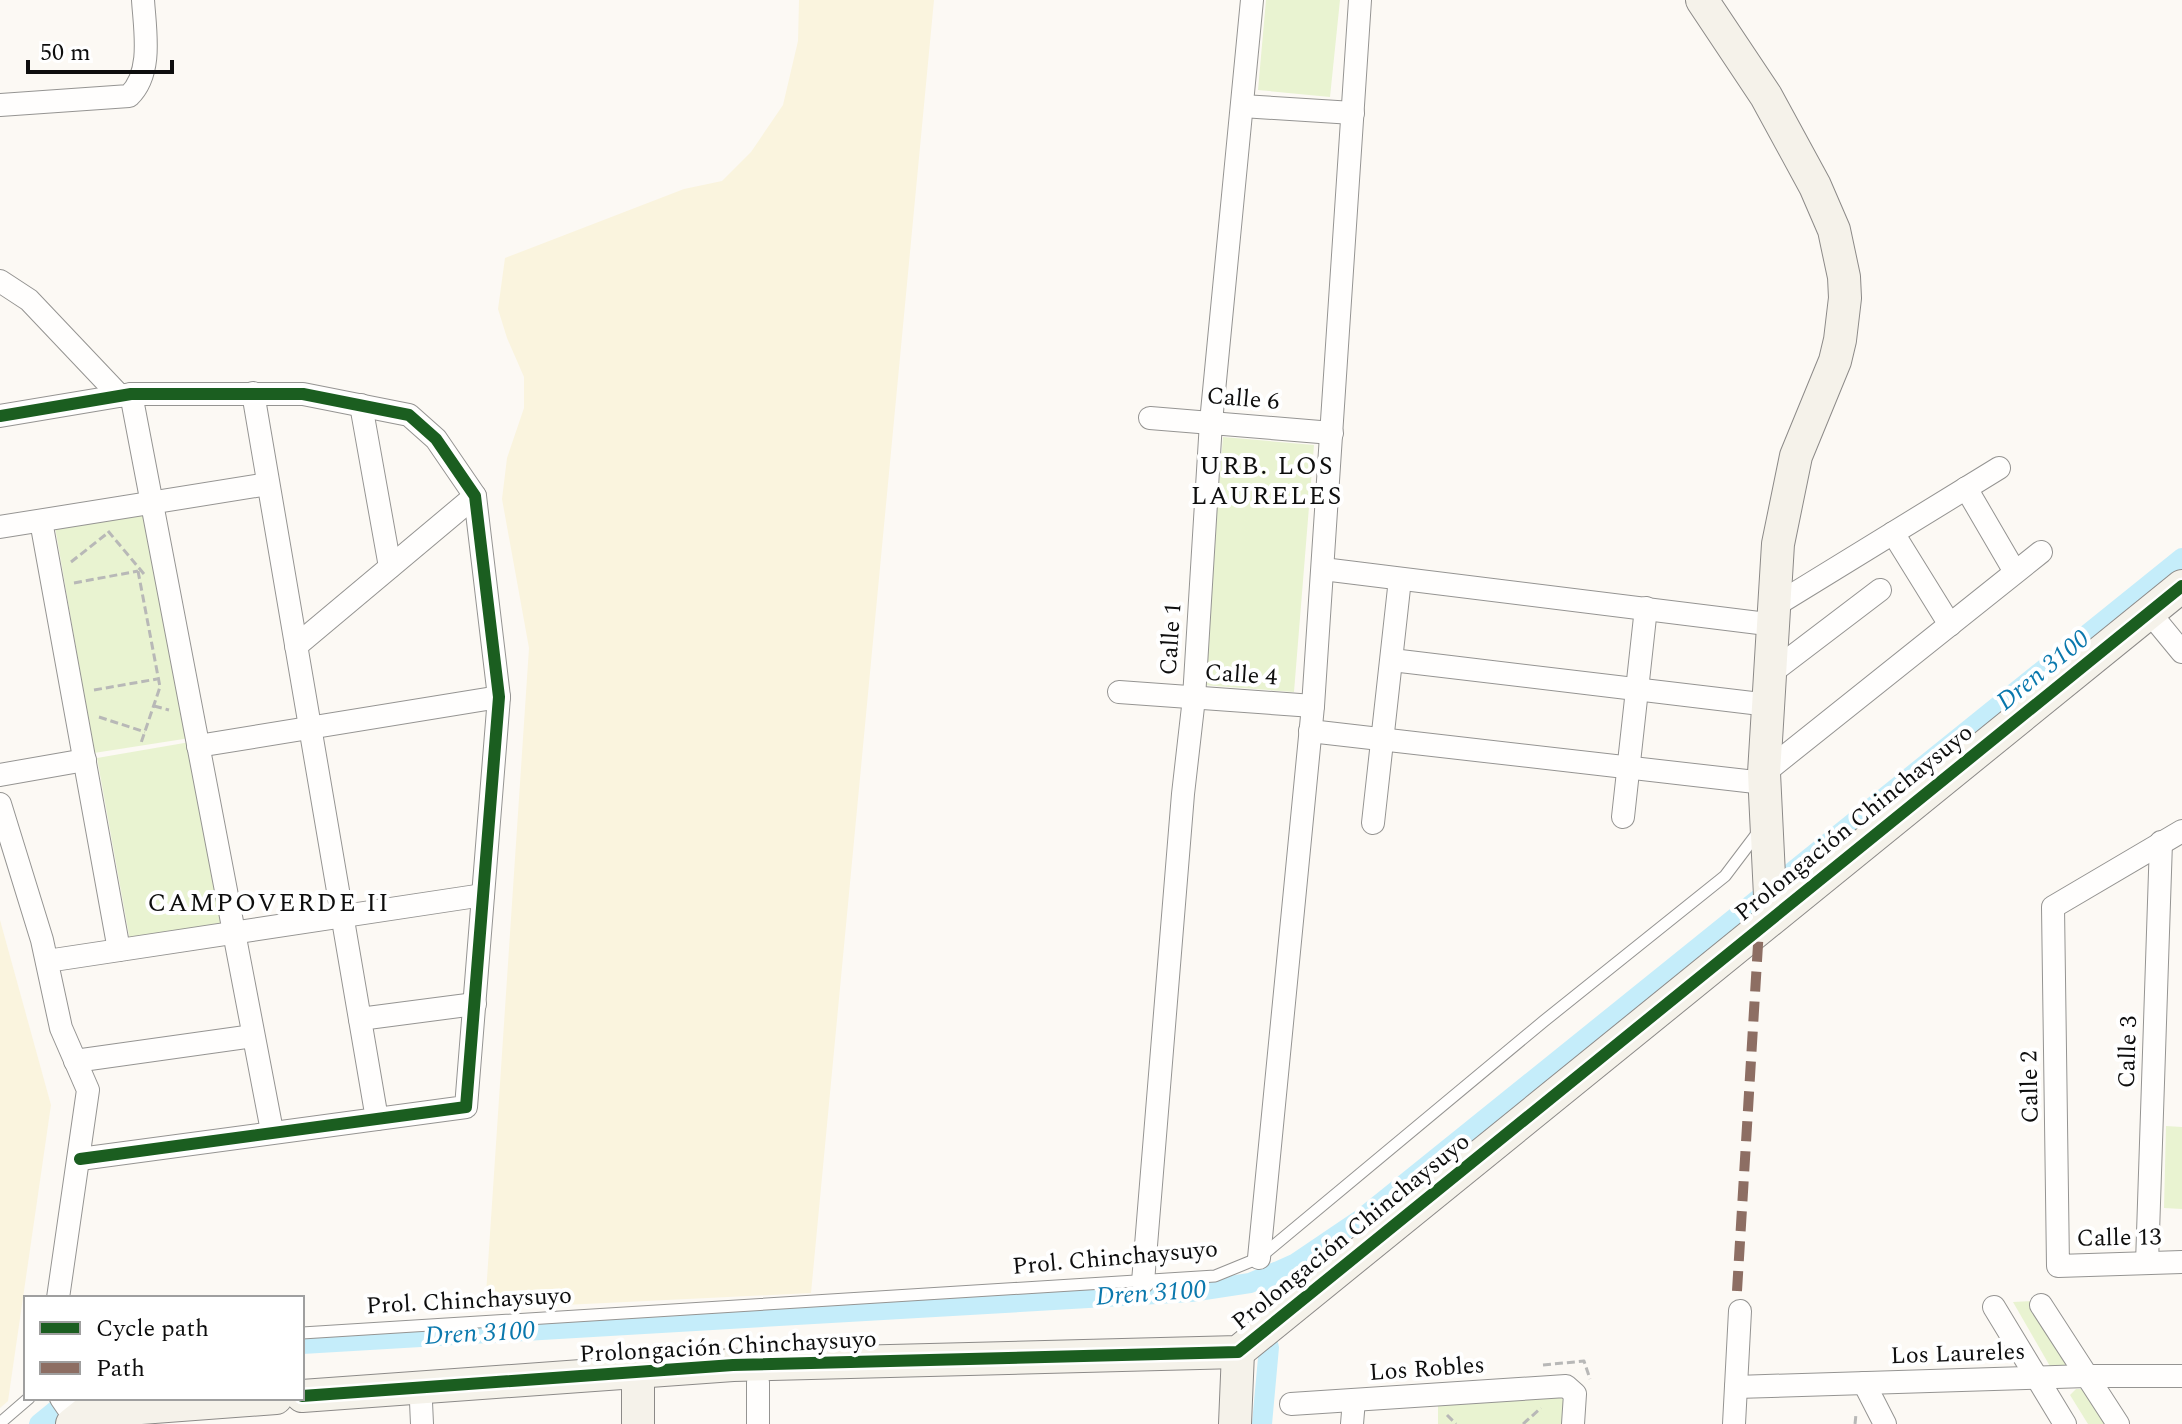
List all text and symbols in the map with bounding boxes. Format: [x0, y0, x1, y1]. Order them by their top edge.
scale bar [28, 24, 172, 74]
text: 50 m [40, 35, 91, 71]
street label: Calle 6 [1205, 378, 1281, 420]
district label: URB. LOS LAURELES [1191, 446, 1343, 516]
street label: Calle 1 [1151, 601, 1191, 677]
water label: Dren 3100 [1987, 620, 2099, 720]
street label: Calle 4 [1203, 655, 1279, 695]
street label: Prolongación Chinchaysuyo [1727, 715, 1981, 931]
district label: CAMPOVERDE II [148, 883, 390, 923]
street label: Calle 3 [2109, 1015, 2147, 1089]
street label: Calle 2 [2011, 1050, 2049, 1124]
street label: Prolongación Chinchaysuyo [1224, 1124, 1478, 1340]
street label: Calle 13 [2076, 1219, 2162, 1257]
street label: Prol. Chinchaysuyo [1011, 1231, 1219, 1285]
water label: Dren 3100 [1094, 1269, 1208, 1317]
street label: Prol. Chinchaysuyo [365, 1278, 573, 1324]
legend [24, 1296, 304, 1400]
water label: Dren 3100 [424, 1310, 536, 1356]
text: Cycle path [96, 1311, 209, 1347]
street label: Prolongación Chinchaysuyo [579, 1321, 877, 1373]
street label: Los Laureles [1890, 1334, 2026, 1374]
street label: Los Robles [1368, 1347, 1486, 1391]
text: Path [96, 1351, 145, 1387]

